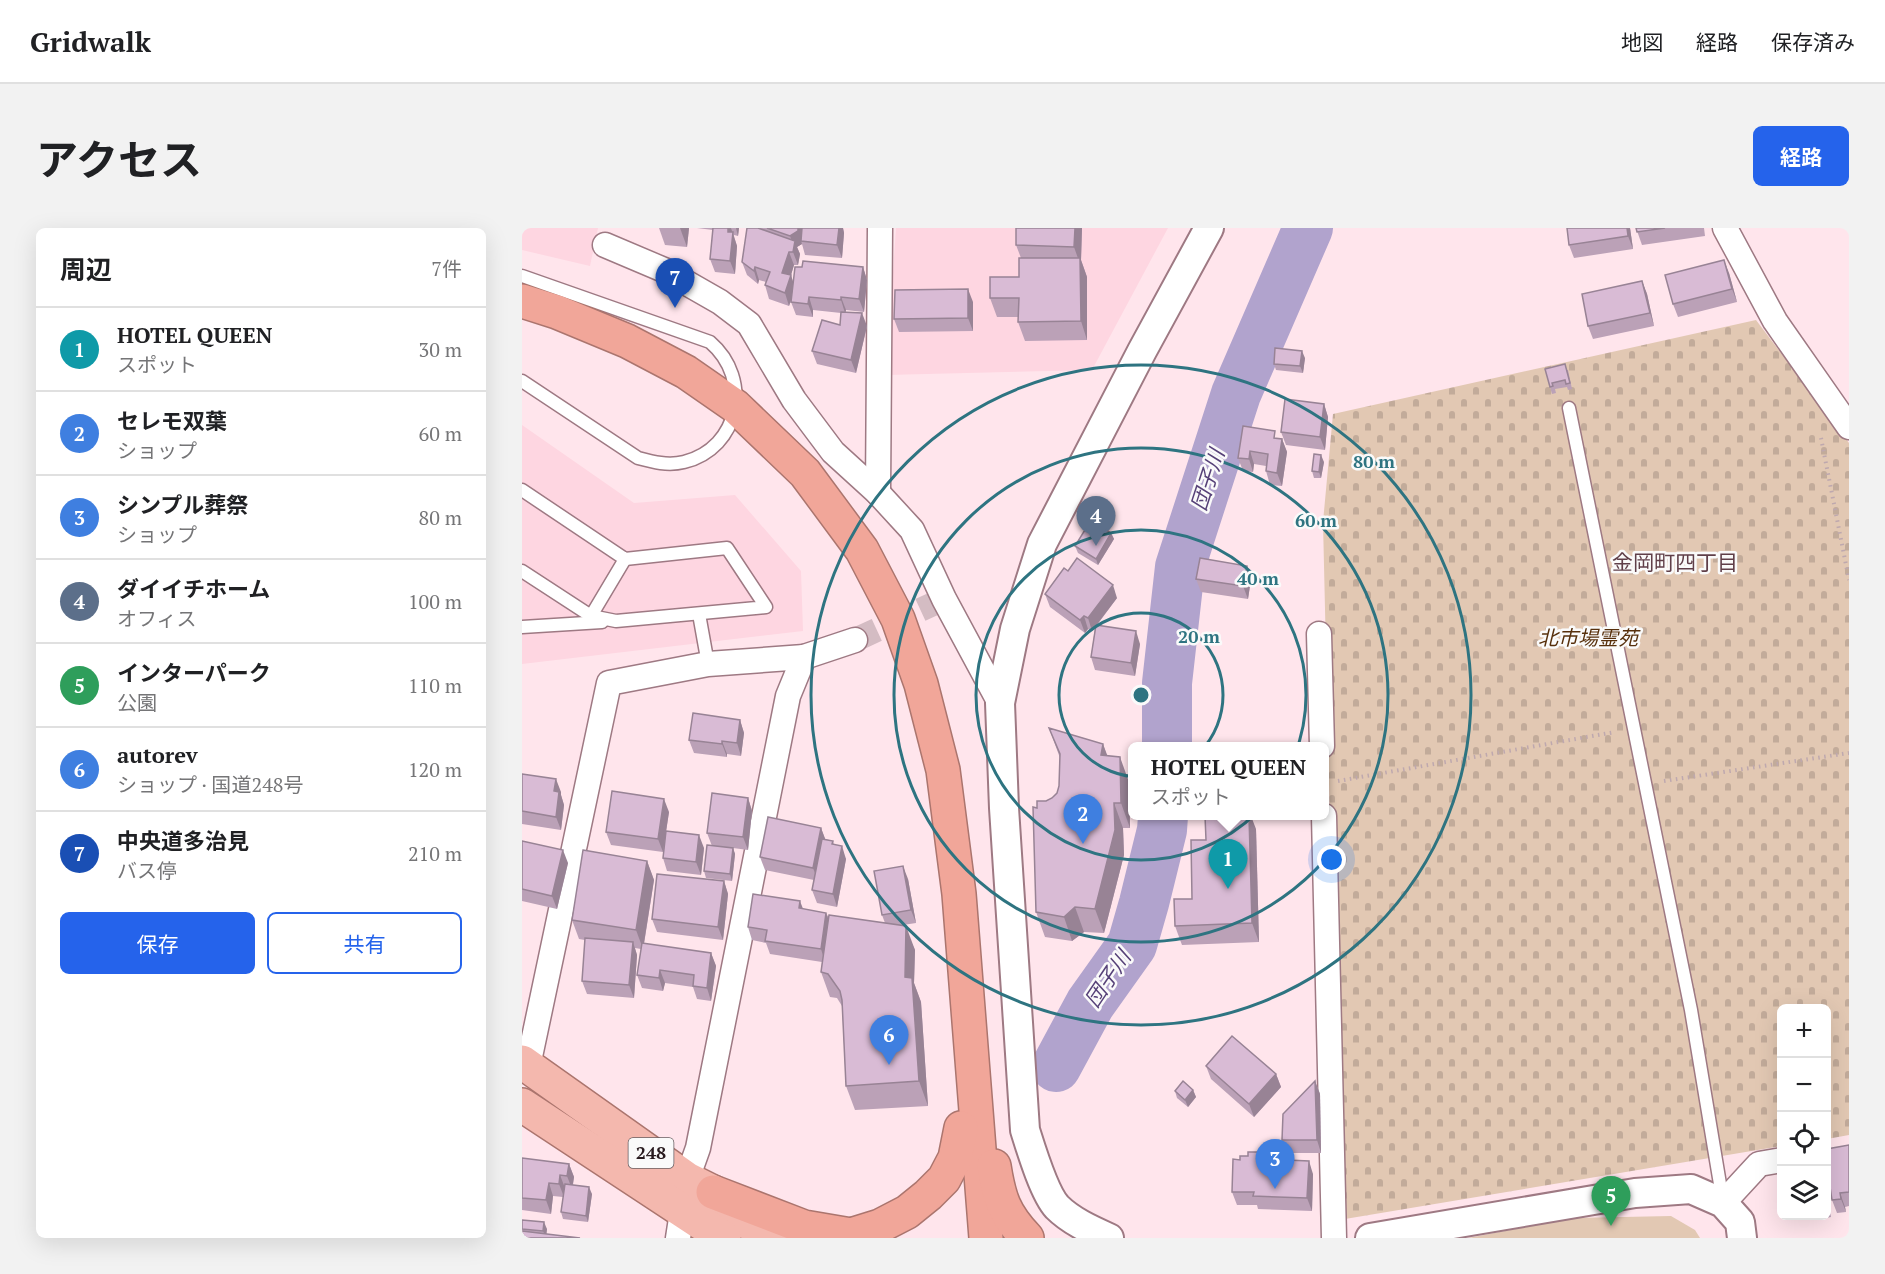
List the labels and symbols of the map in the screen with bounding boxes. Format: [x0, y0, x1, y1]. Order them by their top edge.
pin: 7 [656, 259, 694, 308]
water label: 団子川 [1184, 444, 1231, 514]
text: 80 m [1353, 449, 1395, 473]
pin: 4 [1076, 496, 1116, 546]
text: 60 m [1295, 508, 1337, 532]
district label: 金岡町四丁目 [1612, 548, 1738, 576]
text: 40 m [1237, 566, 1279, 590]
text: 20 m [1178, 624, 1220, 648]
park label: 北市場霊苑 [1538, 624, 1641, 651]
centre of rings [1131, 685, 1151, 705]
pin: 2 [1064, 794, 1102, 844]
pin: 1 [1208, 840, 1248, 889]
your location [1317, 845, 1346, 874]
water label: 団子川 [1078, 943, 1138, 1012]
pin: 6 [870, 1016, 908, 1065]
road number: 248 [628, 1138, 674, 1168]
pin: 3 [1256, 1140, 1294, 1189]
pin: 5 [1592, 1176, 1630, 1226]

